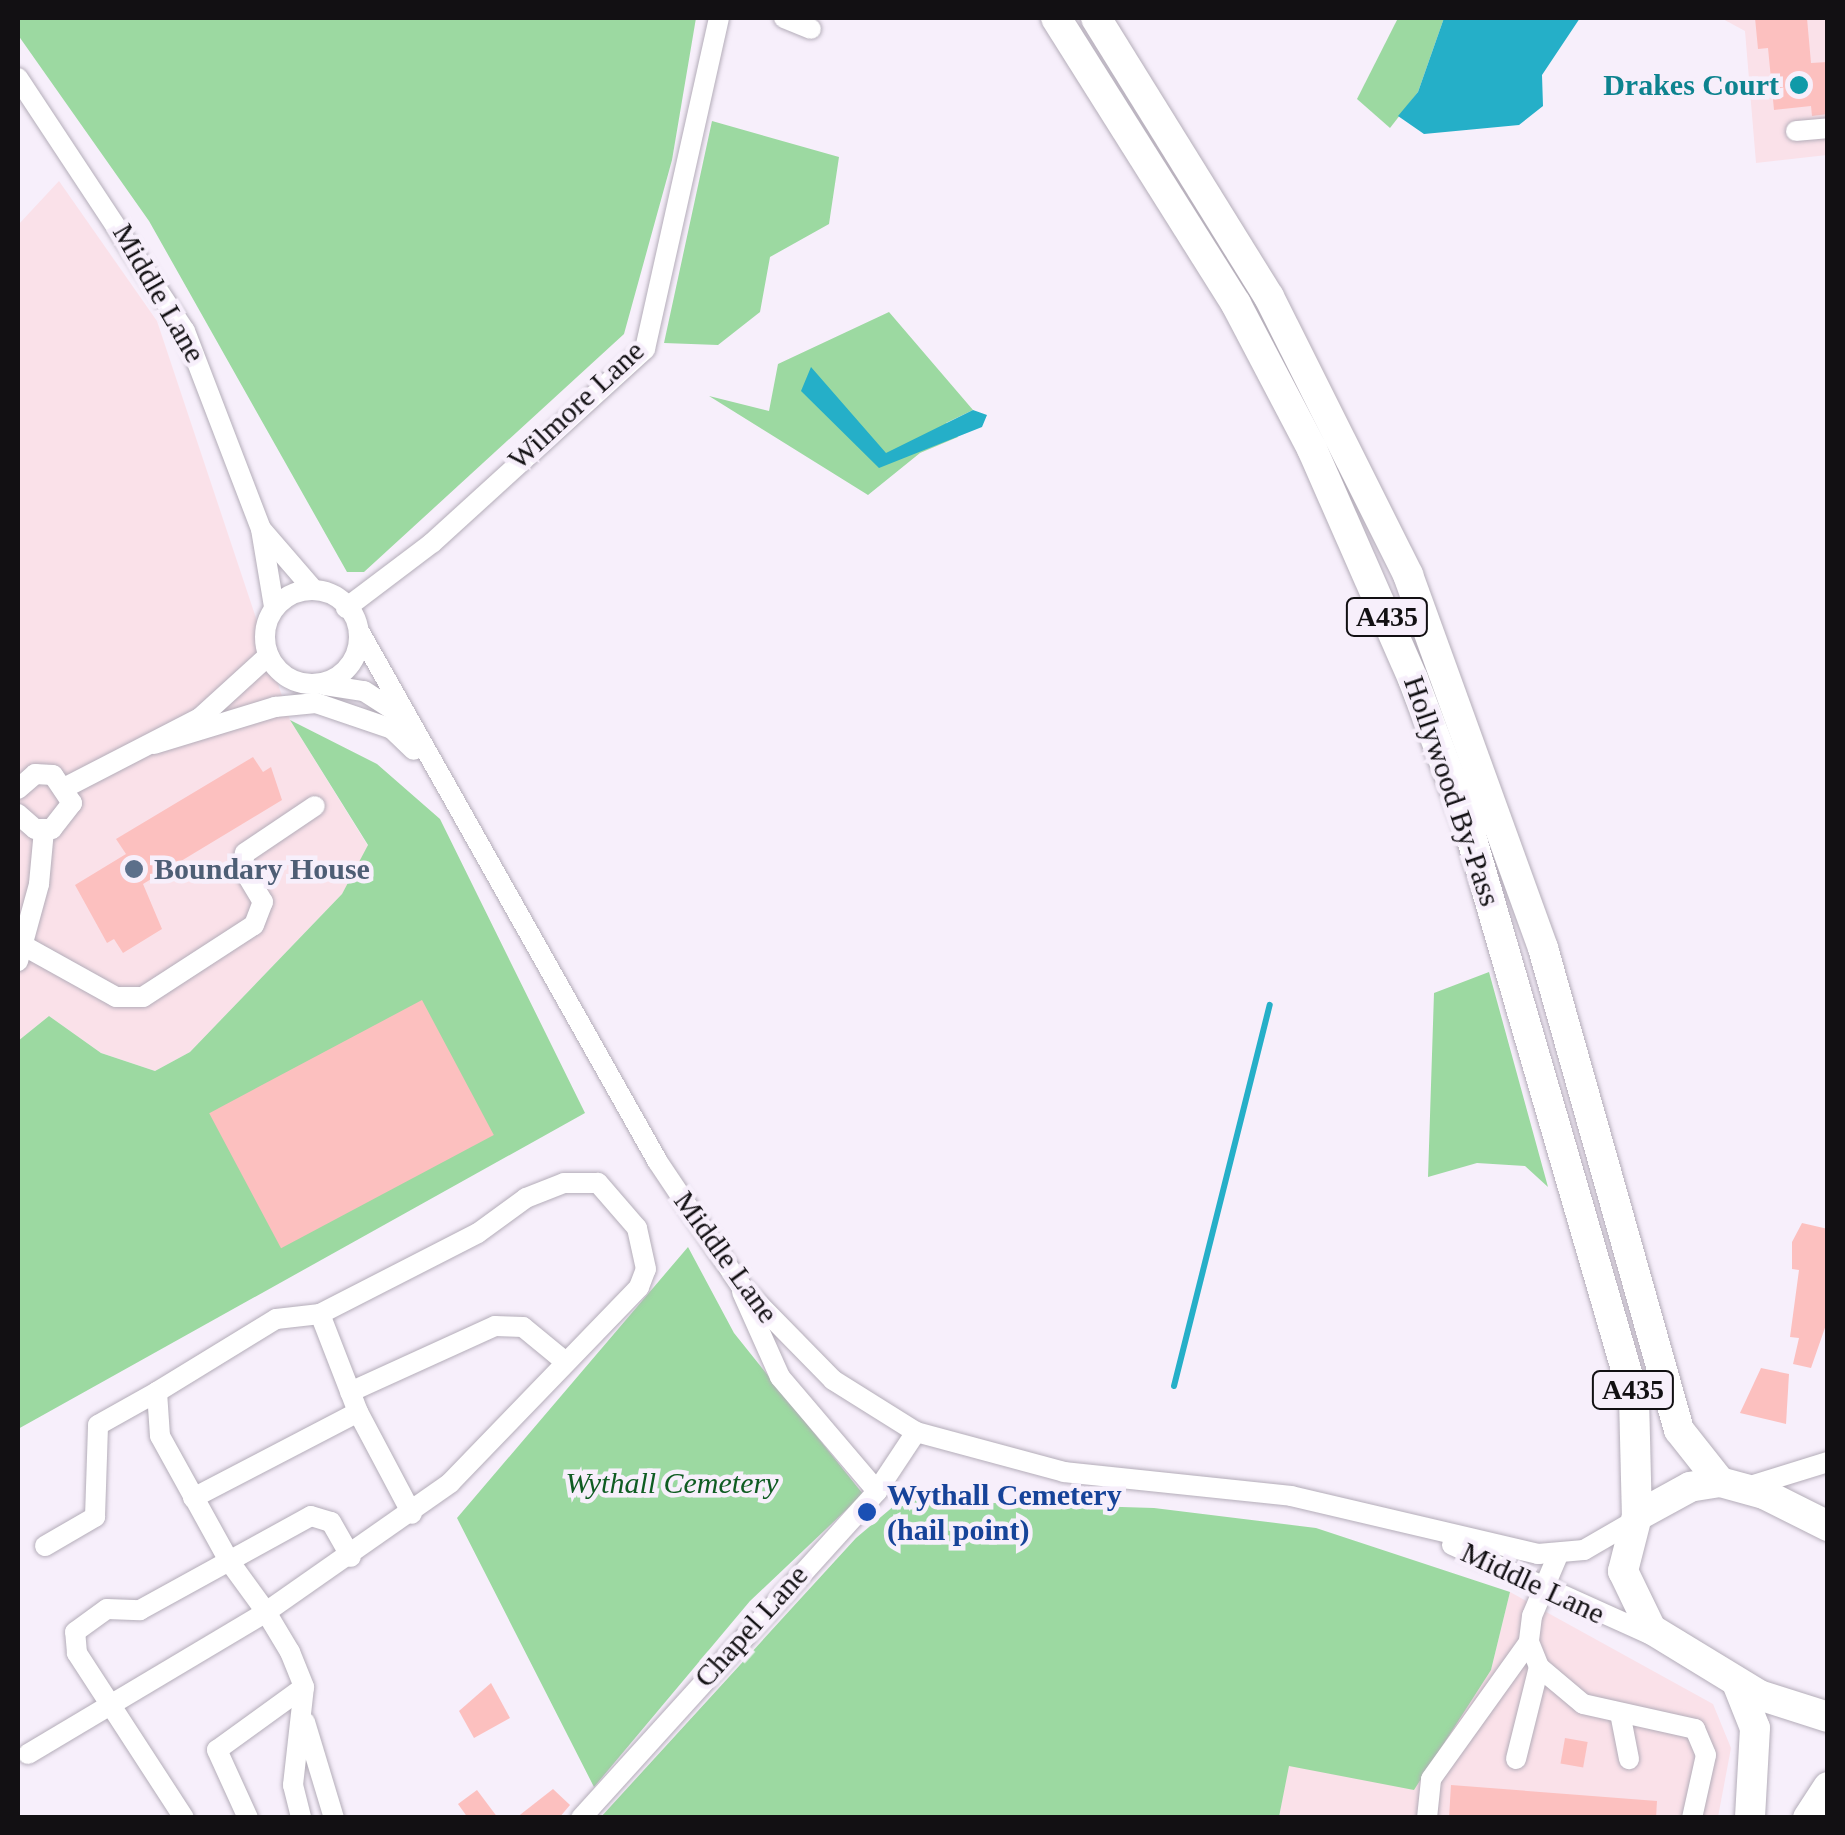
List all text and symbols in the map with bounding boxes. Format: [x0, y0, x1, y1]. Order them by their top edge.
place label: Drakes Court [1603, 67, 1779, 103]
marker: Drakes Court [1788, 74, 1810, 96]
street label: Middle Lane [105, 217, 213, 369]
street label: Wilmore Lane [501, 333, 651, 477]
road number: A435 [1344, 594, 1430, 640]
street label: Hollywood By-Pass [1396, 671, 1508, 911]
place label: Boundary House [154, 851, 370, 887]
marker: Boundary House [123, 858, 145, 880]
street label: Middle Lane [666, 1184, 786, 1330]
road number: A435 [1590, 1367, 1676, 1413]
park label: Wythall Cemetery [565, 1465, 779, 1501]
place label: Wythall Cemetery (hail point) [887, 1477, 1122, 1548]
marker: Wythall Cemetery (hail point) [856, 1501, 878, 1523]
street label: Middle Lane [1456, 1534, 1610, 1632]
street label: Chapel Lane [687, 1557, 815, 1695]

